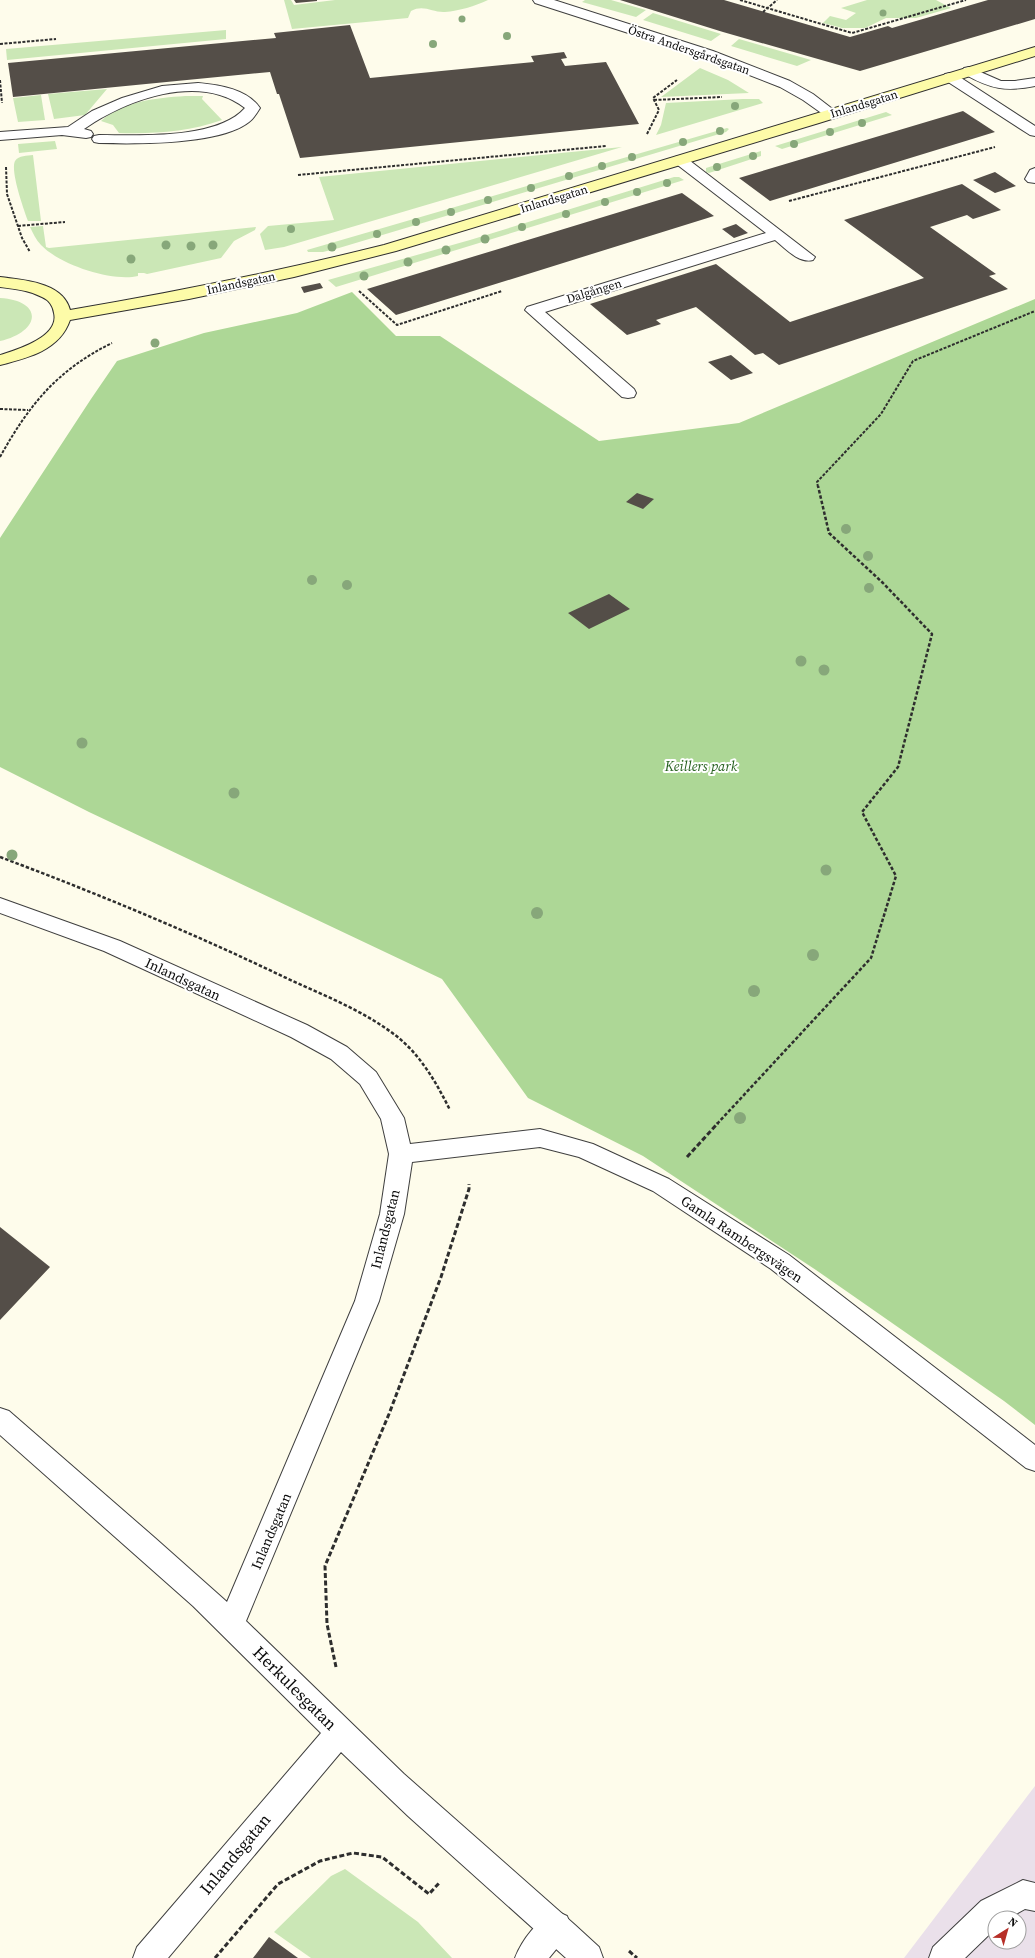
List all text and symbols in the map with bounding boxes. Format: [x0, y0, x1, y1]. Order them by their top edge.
street label: Östra Andersgårdsgatan [626, 22, 752, 78]
street label: Inlandsgatan [828, 86, 900, 122]
street label: Inlandsgatan [518, 181, 590, 217]
street label: Inlandsgatan [205, 268, 277, 298]
street label: Dalgången [564, 275, 624, 307]
park label: Keillers park [664, 756, 738, 776]
street label: Inlandsgatan [142, 953, 225, 1005]
street label: Inlandsgatan [365, 1187, 405, 1271]
street label: Gamla Rambergsvägen [677, 1191, 807, 1288]
street label: Inlandsgatan [246, 1489, 296, 1572]
street label: Herkulesgatan [247, 1640, 343, 1736]
street label: Inlandsgatan [194, 1808, 276, 1900]
north arrow [987, 1910, 1027, 1950]
text: N [1005, 1914, 1020, 1931]

